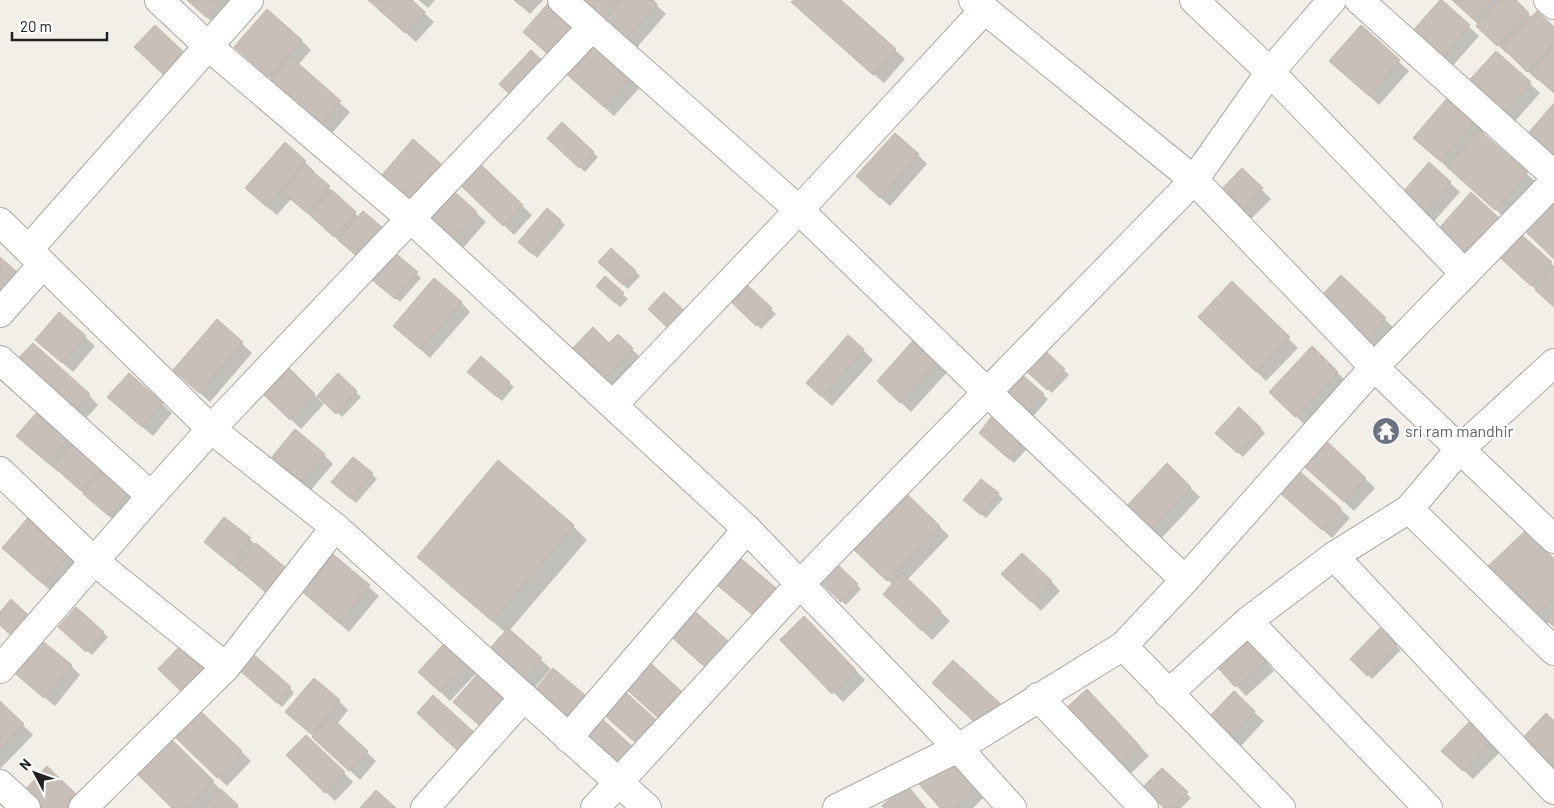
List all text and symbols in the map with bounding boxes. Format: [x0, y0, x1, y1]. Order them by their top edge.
scale bar [12, 10, 108, 42]
text: 20 m [20, 17, 52, 35]
temple icon: sri ram mandhir [1371, 416, 1401, 446]
place label: sri ram mandhir [1405, 421, 1514, 440]
north arrow [10, 748, 60, 798]
text: N [15, 755, 34, 773]

